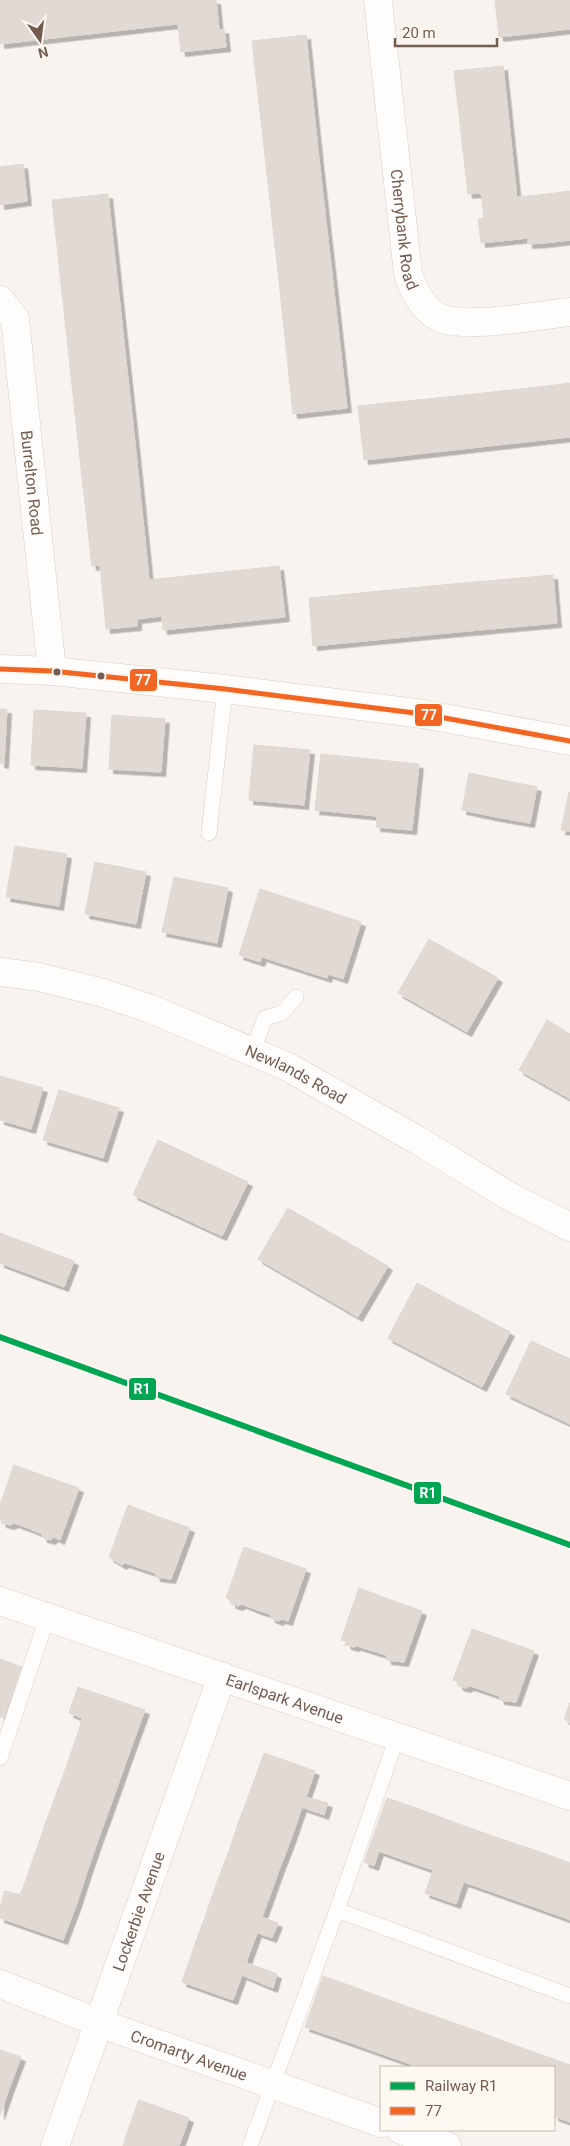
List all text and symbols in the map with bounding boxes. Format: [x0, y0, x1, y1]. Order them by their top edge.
north arrow [15, 15, 65, 65]
scale bar [395, 15, 498, 47]
text: 20 m [402, 24, 436, 42]
text: N [36, 44, 50, 62]
street label: Cherrybank Road [387, 168, 422, 293]
street label: Burrelton Road [17, 429, 47, 536]
unlabelled marker [52, 667, 62, 677]
line badge: 77 [129, 668, 158, 692]
unlabelled marker [96, 671, 106, 681]
text: 77 [135, 672, 151, 688]
line badge: 77 [414, 703, 443, 727]
text: 77 [421, 707, 437, 723]
street label: Newlands Road [242, 1041, 350, 1108]
line badge: R1 [128, 1377, 157, 1401]
text: R1 [133, 1381, 151, 1397]
line badge: R1 [413, 1481, 442, 1505]
text: R1 [419, 1485, 437, 1501]
street label: Earlspark Avenue [223, 1670, 346, 1728]
street label: Lockerbie Avenue [109, 1849, 169, 1974]
street label: Cromarty Avenue [128, 2026, 250, 2085]
legend [380, 2066, 555, 2131]
text: Railway R1 [425, 2077, 498, 2095]
text: 77 [425, 2102, 442, 2120]

